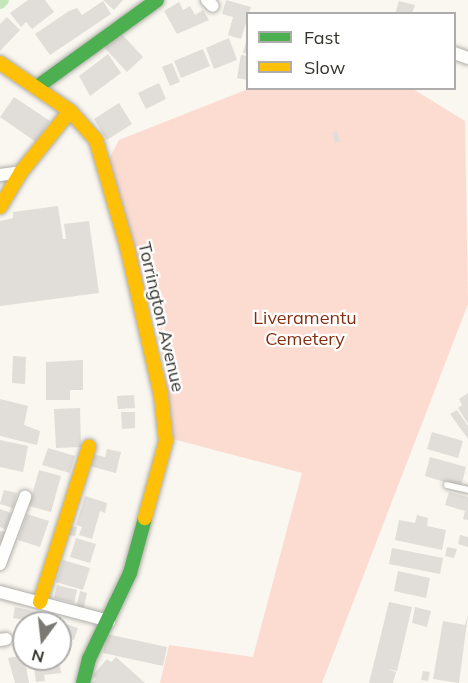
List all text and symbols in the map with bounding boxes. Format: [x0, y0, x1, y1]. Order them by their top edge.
legend [246, 12, 456, 90]
text: Fast [304, 26, 340, 49]
text: Slow [304, 56, 345, 79]
street label: Torrington Avenue [133, 240, 189, 394]
park label: Liveramentu Cemetery [253, 308, 357, 350]
north arrow [12, 611, 72, 671]
text: N [29, 645, 46, 668]

